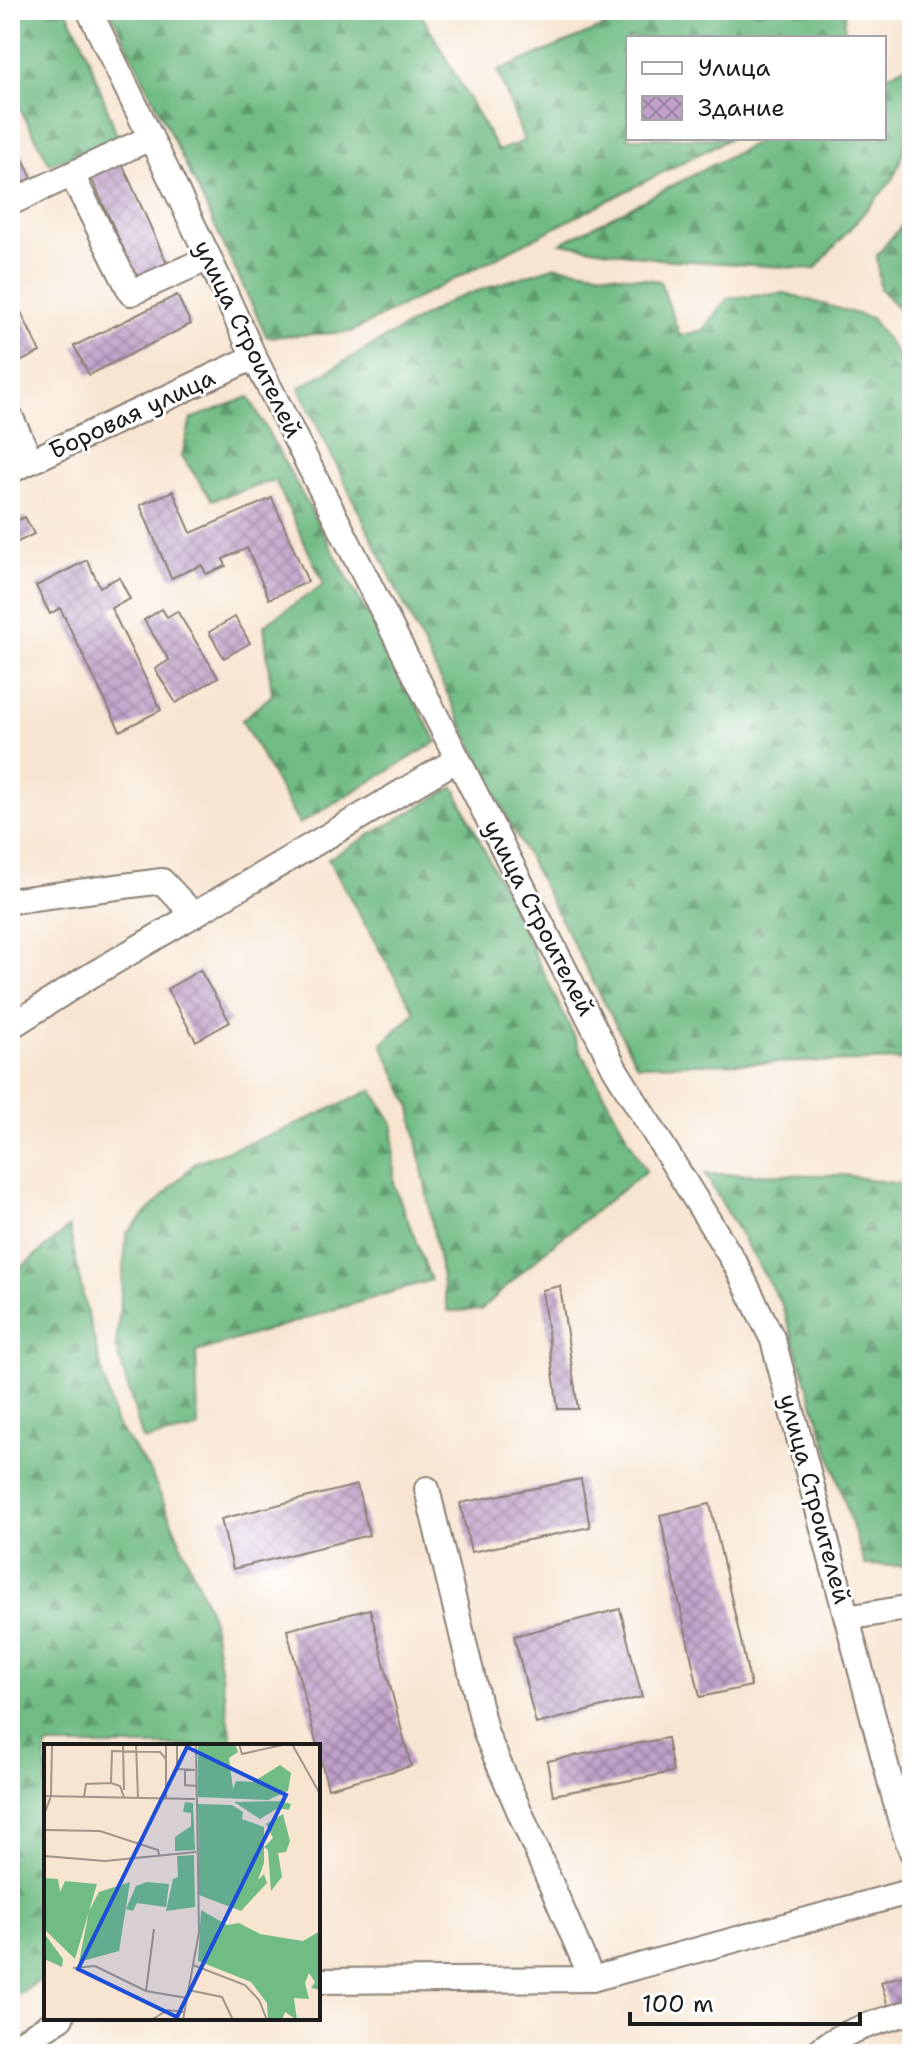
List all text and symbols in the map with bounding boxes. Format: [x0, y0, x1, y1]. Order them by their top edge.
legend [626, 36, 886, 140]
text: Улица [698, 52, 771, 84]
text: Здание [698, 92, 785, 124]
street label: улица Строителей [186, 235, 310, 443]
street label: Боровая улица [44, 362, 220, 466]
street label: улица Строителей [476, 815, 602, 1021]
street label: улица Строителей [772, 1391, 858, 1607]
inset map [44, 1744, 320, 2020]
scale bar [630, 1976, 860, 2026]
text: 100 m [642, 1988, 714, 2020]

